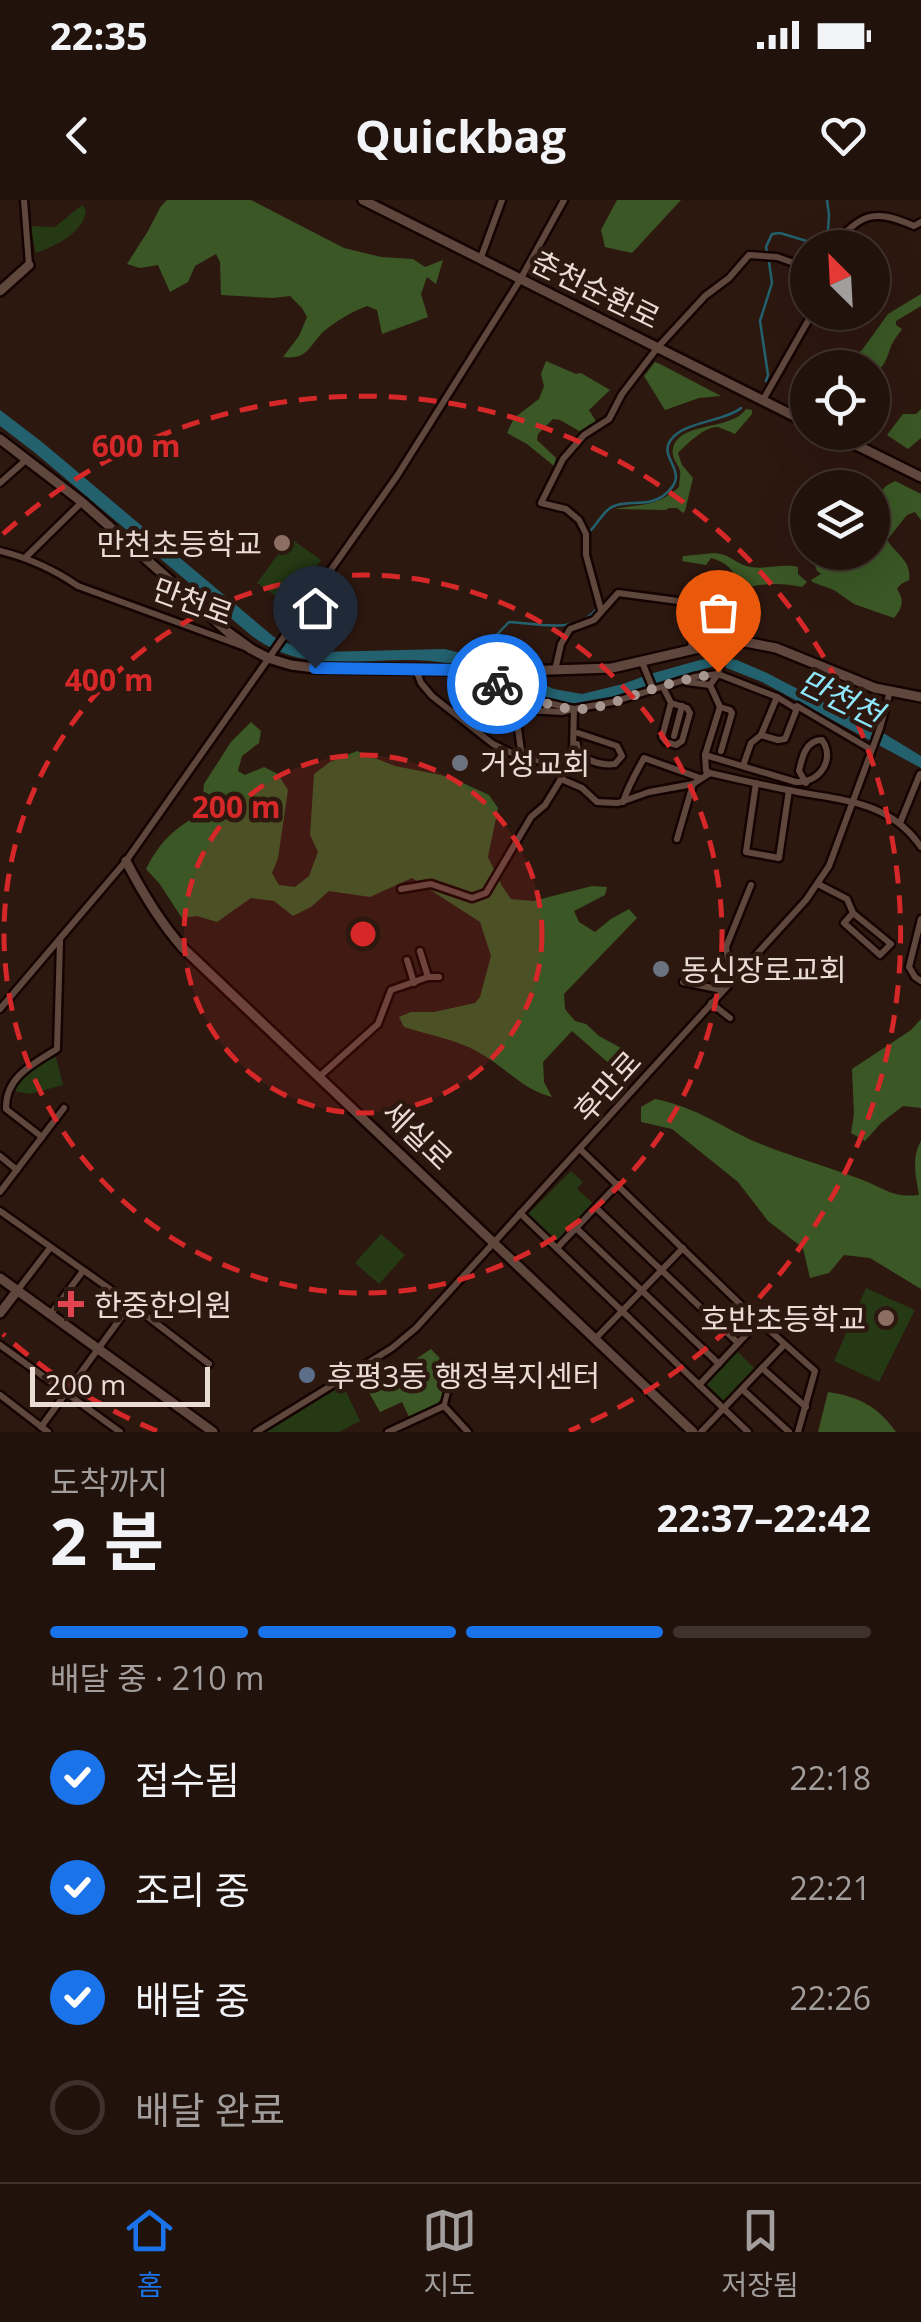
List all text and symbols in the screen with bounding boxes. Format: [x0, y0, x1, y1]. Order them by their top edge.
text: 22:35 [50, 9, 148, 61]
text: Quickbag [355, 105, 566, 166]
icon: back [50, 108, 105, 163]
icon: heart [816, 108, 871, 163]
north arrow [790, 230, 890, 330]
map controls [790, 230, 890, 570]
street label: 춘천순환로 [525, 240, 667, 338]
button: locate [790, 350, 890, 450]
text: 600 m [92, 425, 180, 466]
button: layers [790, 470, 890, 570]
place label: 만천초등학교 [96, 523, 262, 564]
marker: 만천초등학교 [271, 532, 293, 554]
pin [273, 566, 358, 669]
street label: 만천로 [147, 568, 239, 634]
pin [676, 570, 761, 673]
icon: home [288, 581, 343, 636]
icon: bag [691, 585, 746, 640]
courier [447, 634, 547, 734]
icon: bike [470, 657, 525, 712]
water label: 만천천 [792, 658, 893, 737]
text: 400 m [65, 659, 153, 700]
place label: 거성교회 [480, 743, 590, 784]
marker: 거성교회 [449, 752, 471, 774]
text: 200 m [192, 786, 280, 827]
centre of rings [345, 916, 381, 952]
place label: 동신장로교회 [681, 949, 847, 990]
marker: 동신장로교회 [650, 958, 672, 980]
street label: 후만로 [564, 1042, 650, 1130]
street label: 세실로 [374, 1091, 462, 1179]
place label: 한중한의원 [94, 1284, 232, 1325]
marker: 한중한의원 [58, 1291, 84, 1317]
place label: 호반초등학교 [700, 1298, 866, 1339]
marker: 호반초등학교 [875, 1307, 897, 1329]
place label: 후평3동 행정복지센터 [327, 1355, 600, 1396]
scale bar [30, 1362, 210, 1406]
marker: 후평3동 행정복지센터 [296, 1364, 318, 1386]
text: 200 m [45, 1365, 126, 1403]
text: 도착까지 [50, 1460, 168, 1503]
text: 22:37–22:42 [657, 1491, 871, 1543]
text: 2 분 [50, 1496, 164, 1584]
text: 배달 중 · 210 m [50, 1656, 265, 1699]
icon: check [50, 1750, 105, 1805]
text: 접수됨 [135, 1753, 240, 1805]
text: 22:18 [789, 1756, 871, 1799]
icon: check [50, 1860, 105, 1915]
text: 조리 중 [135, 1863, 250, 1915]
text: 22:21 [789, 1866, 871, 1909]
icon: check [50, 1970, 105, 2025]
text: 배달 중 [135, 1973, 250, 2025]
text: 22:26 [789, 1976, 871, 2019]
text: 배달 완료 [135, 2083, 285, 2135]
tab: 홈 [122, 2203, 177, 2303]
tab: 지도 [422, 2203, 477, 2303]
tab: 저장됨 [721, 2203, 799, 2303]

